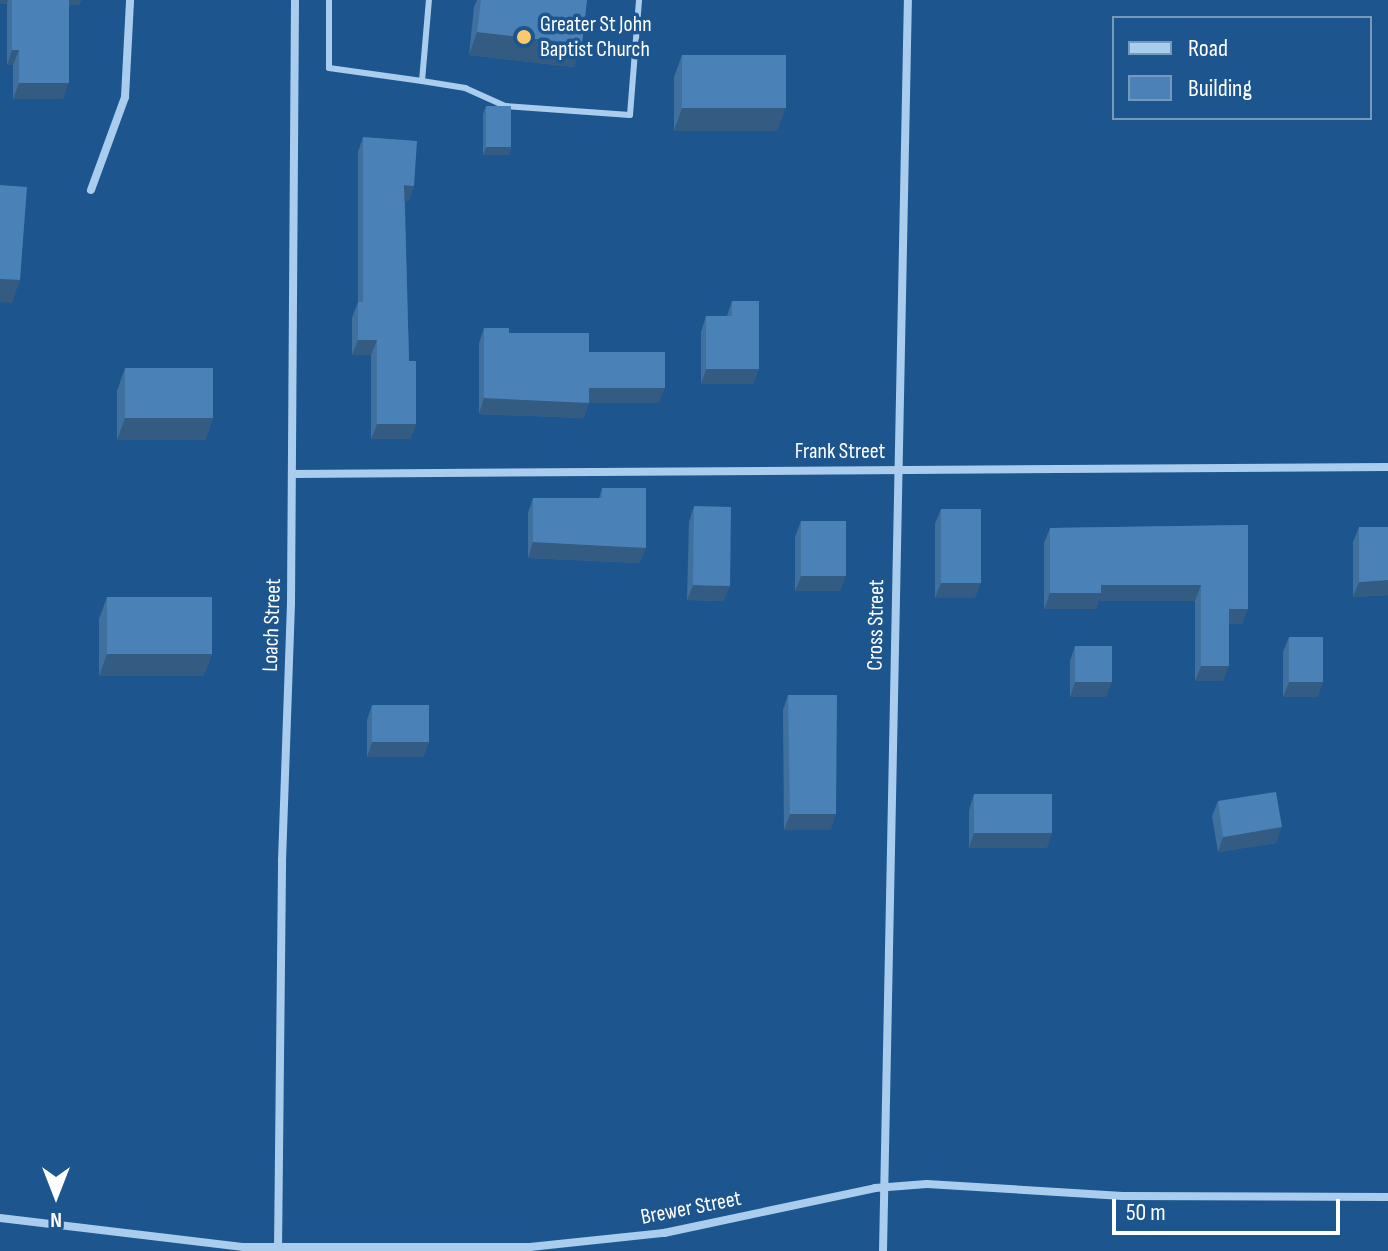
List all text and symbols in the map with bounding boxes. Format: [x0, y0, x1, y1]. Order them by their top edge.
place label: Greater St John Baptist Church [540, 11, 652, 62]
legend [1112, 16, 1372, 120]
marker: Greater St John Baptist Church [515, 28, 533, 46]
text: Road [1188, 34, 1228, 63]
text: Building [1188, 74, 1252, 103]
street label: Frank Street [795, 439, 885, 465]
street label: Loach Street [257, 578, 287, 672]
street label: Cross Street [862, 579, 890, 671]
north arrow [16, 1155, 96, 1235]
scale bar [1116, 1183, 1344, 1233]
street label: Brewer Street [638, 1185, 744, 1231]
text: 50 m [1126, 1198, 1166, 1227]
text: N [50, 1206, 62, 1233]

